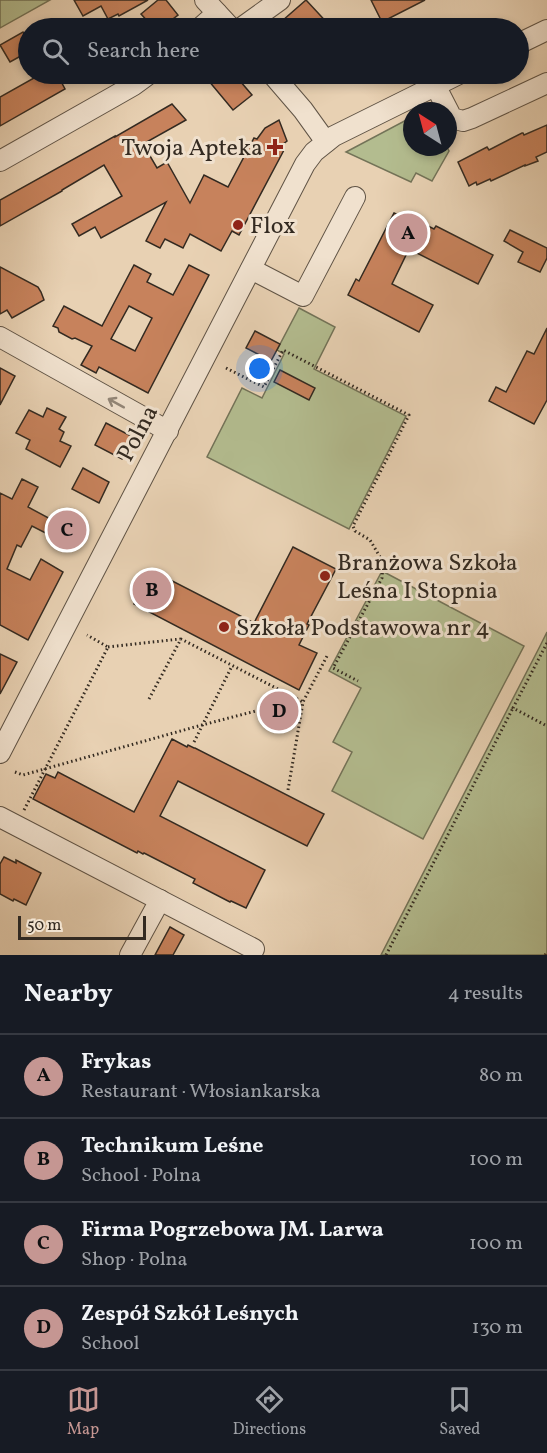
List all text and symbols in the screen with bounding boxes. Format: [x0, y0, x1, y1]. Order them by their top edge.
search box [18, 18, 529, 84]
icon: search [39, 35, 72, 68]
text: Search here [87, 36, 200, 67]
north arrow [403, 102, 457, 156]
place label: Twoja Apteka [121, 132, 263, 166]
marker: Twoja Apteka [268, 140, 282, 154]
place label: Flox [250, 210, 295, 244]
pin: A [388, 210, 428, 256]
marker: Flox [231, 218, 245, 232]
your location [245, 354, 274, 383]
one-way arrow [108, 397, 126, 408]
street label: Polna [110, 400, 168, 468]
pin: C [48, 508, 86, 552]
place label: Branżowa Szkoła Leśna I Stopnia [337, 547, 518, 609]
pin: B [132, 568, 172, 612]
marker: Branżowa Szkoła Leśna I Stopnia [318, 569, 332, 583]
place label: Szkoła Podstawowa nr 4 [236, 612, 490, 646]
marker: Szkoła Podstawowa nr 4 [217, 620, 231, 634]
pin: D [260, 688, 298, 734]
scale bar [18, 913, 146, 940]
text: 50 m [27, 915, 61, 937]
text: Nearby [24, 976, 113, 1012]
text: 4 results [448, 980, 523, 1008]
text: Frykas [81, 1047, 151, 1078]
text: A [36, 1062, 51, 1090]
text: 80 m [479, 1062, 523, 1090]
text: Restaurant · Włosiankarska [81, 1078, 321, 1106]
text: Technikum Leśne [81, 1131, 264, 1162]
text: B [37, 1146, 50, 1174]
text: 100 m [469, 1146, 523, 1174]
text: School · Polna [81, 1162, 201, 1190]
text: Firma Pogrzebowa JM. Larwa [81, 1215, 384, 1246]
text: C [37, 1230, 50, 1258]
text: 100 m [469, 1230, 523, 1258]
text: Shop · Polna [81, 1246, 188, 1274]
text: Zespół Szkół Leśnych [81, 1299, 299, 1330]
text: D [36, 1314, 51, 1342]
text: 130 m [472, 1314, 523, 1342]
text: School [81, 1330, 139, 1358]
tab: Map [67, 1383, 100, 1441]
tab: Directions [233, 1383, 306, 1441]
tab: Saved [439, 1383, 480, 1441]

